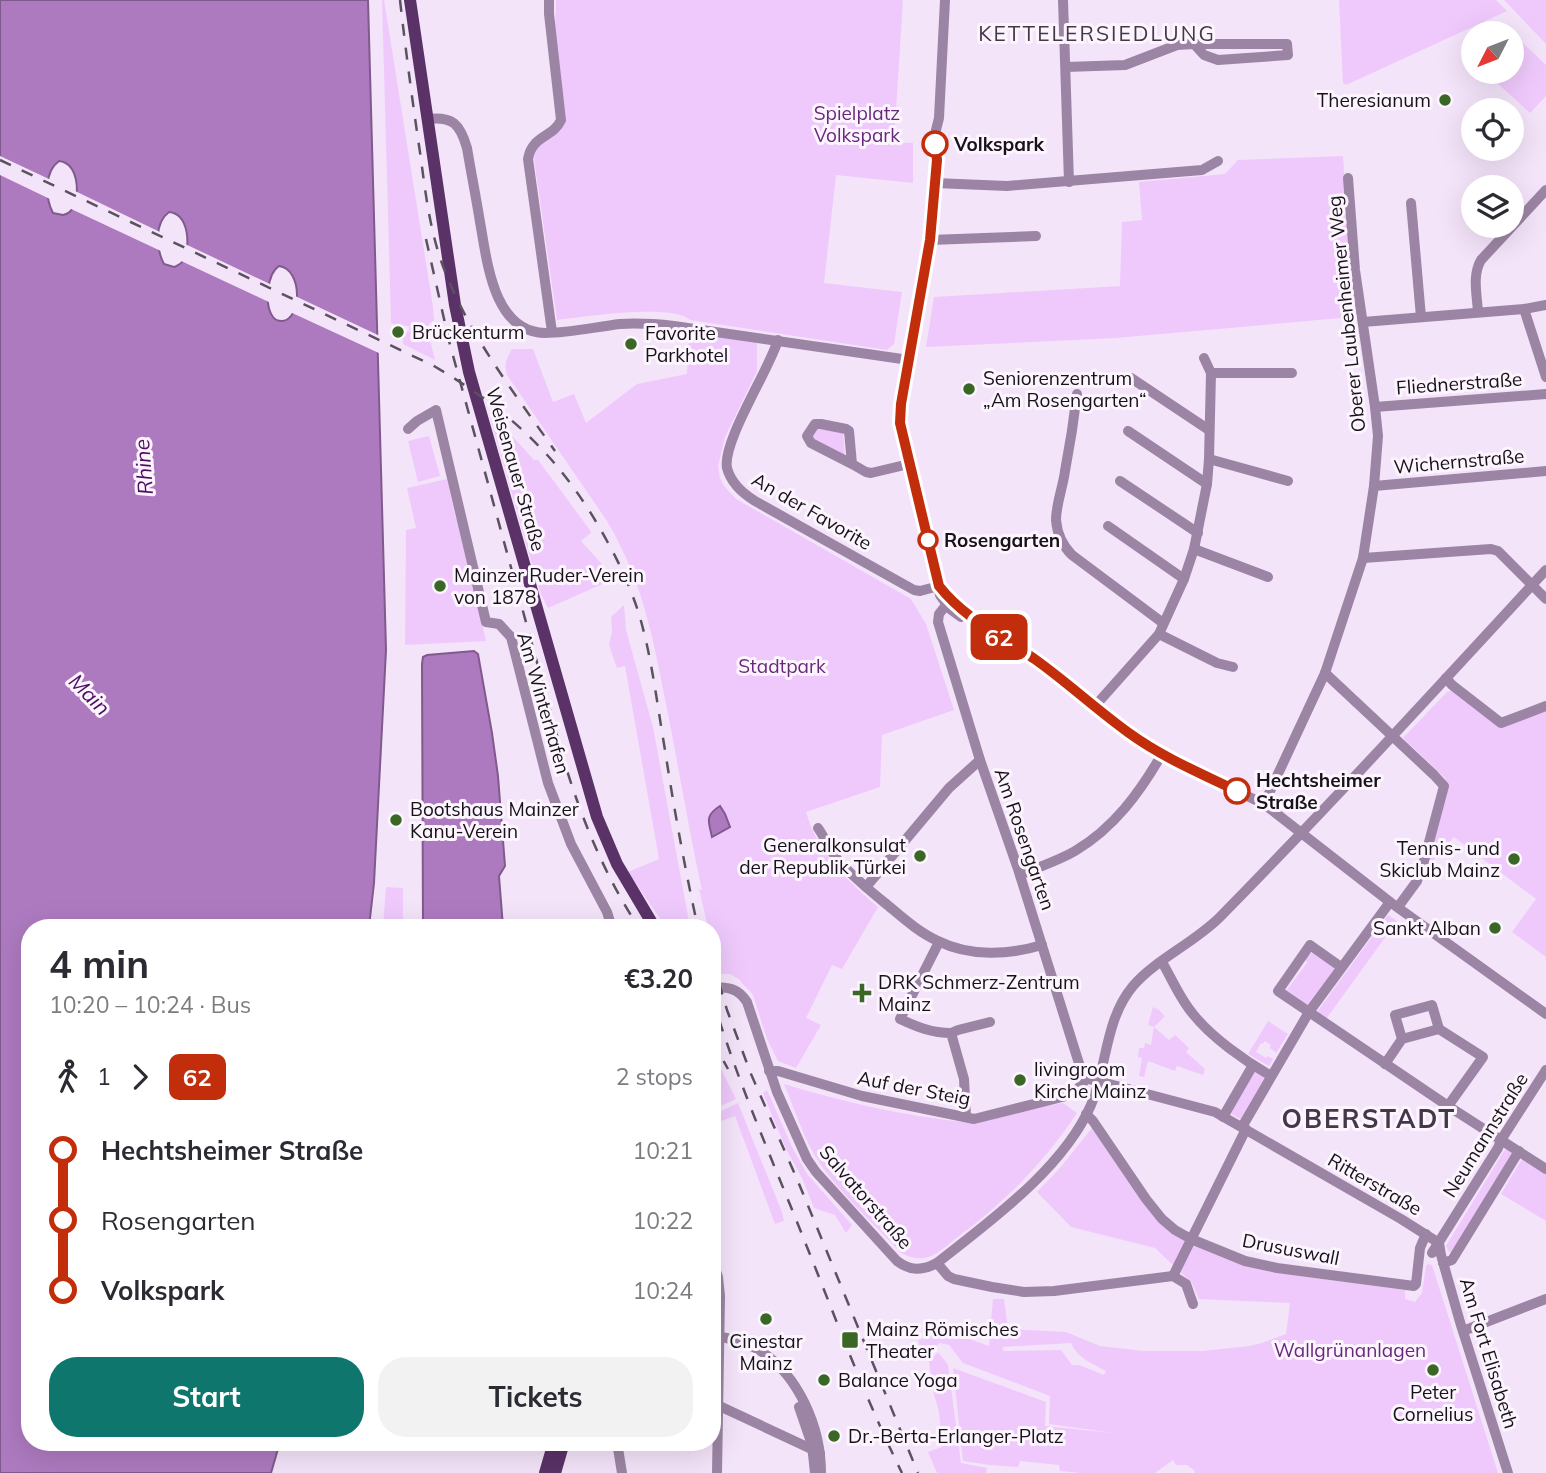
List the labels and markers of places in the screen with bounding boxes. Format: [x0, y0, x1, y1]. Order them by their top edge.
place label: Theresianum [1317, 88, 1431, 112]
marker: Theresianum [1437, 92, 1453, 108]
marker: Volkspark [922, 131, 948, 157]
place label: Volkspark [953, 132, 1045, 156]
place label: Brückenturm [412, 320, 524, 344]
place label: Favorite Parkhotel [645, 321, 728, 367]
marker: Brückenturm [390, 324, 406, 340]
marker: Favorite Parkhotel [623, 336, 639, 352]
place label: Seniorenzentrum „Am Rosengarten“ [983, 366, 1147, 412]
marker: Seniorenzentrum „Am Rosengarten“ [961, 381, 977, 397]
place label: Rosengarten [944, 528, 1060, 552]
marker: Rosengarten [918, 530, 938, 550]
place label: Mainzer Ruder-Verein von 1878 [454, 563, 644, 609]
marker: Mainzer Ruder-Verein von 1878 [432, 578, 448, 594]
place label: Hechtsheimer Straße [1256, 768, 1381, 814]
marker: Hechtsheimer Straße [1224, 778, 1250, 804]
place label: Bootshaus Mainzer Kanu-Verein [410, 797, 579, 843]
marker: Bootshaus Mainzer Kanu-Verein [388, 812, 404, 828]
place label: Generalkonsulat der Republik Türkei [739, 833, 906, 879]
place label: Tennis- und Skiclub Mainz [1379, 836, 1500, 882]
marker: Generalkonsulat der Republik Türkei [912, 848, 928, 864]
marker: Tennis- und Skiclub Mainz [1506, 851, 1522, 867]
place label: Sankt Alban [1373, 916, 1481, 940]
marker: Sankt Alban [1487, 920, 1503, 936]
place label: DRK Schmerz-Zentrum Mainz [878, 970, 1080, 1016]
marker: DRK Schmerz-Zentrum Mainz [852, 983, 872, 1003]
place label: livingroom Kirche Mainz [1034, 1057, 1147, 1103]
marker: livingroom Kirche Mainz [1012, 1072, 1028, 1088]
marker: Cinestar Mainz [758, 1311, 774, 1327]
place label: Mainz Römisches Theater [866, 1317, 1019, 1363]
place label: Cinestar Mainz [729, 1329, 803, 1375]
marker: Mainz Römisches Theater [840, 1330, 860, 1350]
marker: Peter Cornelius [1425, 1362, 1441, 1378]
place label: Balance Yoga [838, 1368, 958, 1392]
marker: Balance Yoga [816, 1372, 832, 1388]
place label: Peter Cornelius [1393, 1380, 1473, 1426]
place label: Dr.-Berta-Erlanger-Platz [848, 1424, 1064, 1448]
marker: Dr.-Berta-Erlanger-Platz [826, 1428, 842, 1444]

